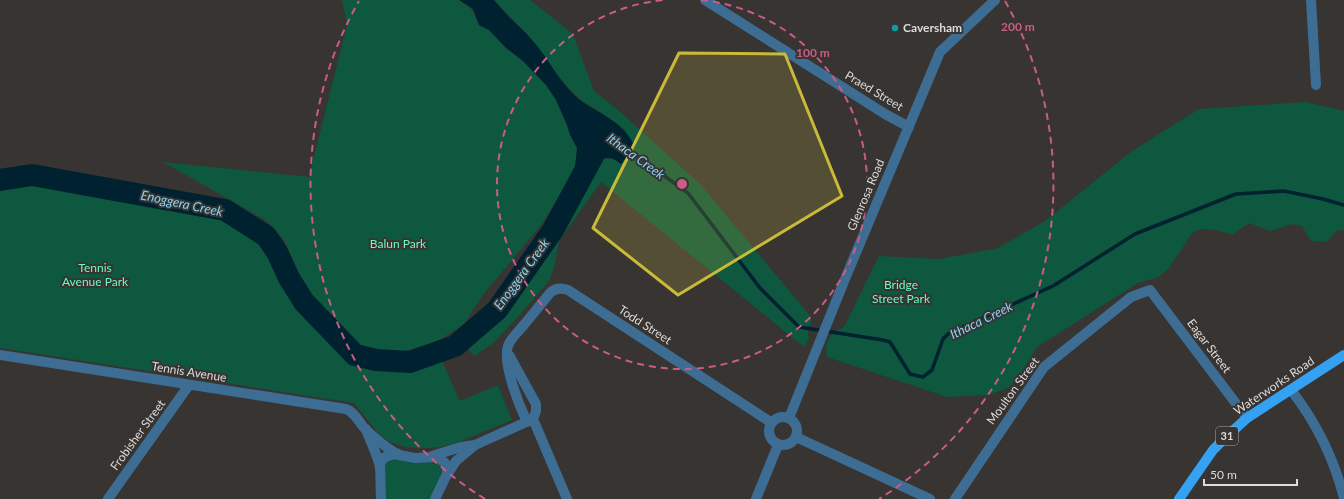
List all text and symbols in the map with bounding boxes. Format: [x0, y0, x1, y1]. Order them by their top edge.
text: 200 m [1001, 19, 1035, 34]
place label: Caversham [903, 20, 962, 35]
marker: Caversham [890, 23, 900, 33]
text: 100 m [796, 45, 830, 60]
street label: Praed Street [843, 67, 907, 114]
water label: Ithaca Creek [604, 130, 669, 183]
street label: Glenrosa Road [844, 157, 887, 233]
centre of rings [675, 177, 689, 191]
water label: Enoggera Creek [139, 186, 225, 220]
water label: Enoggera Creek [490, 235, 553, 313]
park label: Balun Park [370, 236, 427, 251]
park label: Tennis Avenue Park [62, 260, 129, 289]
park label: Bridge Street Park [872, 277, 931, 306]
water label: Ithaca Creek [947, 298, 1016, 342]
street label: Todd Street [616, 302, 675, 348]
street label: Eagar Street [1184, 316, 1235, 376]
street label: Moulton Street [983, 353, 1042, 427]
street label: Waterworks Road [1231, 353, 1317, 418]
street label: Tennis Avenue [150, 358, 228, 385]
street label: Frobisher Street [107, 396, 169, 473]
road number: 31 [1216, 427, 1238, 445]
scale bar [1204, 461, 1297, 487]
text: 50 m [1210, 467, 1237, 482]

